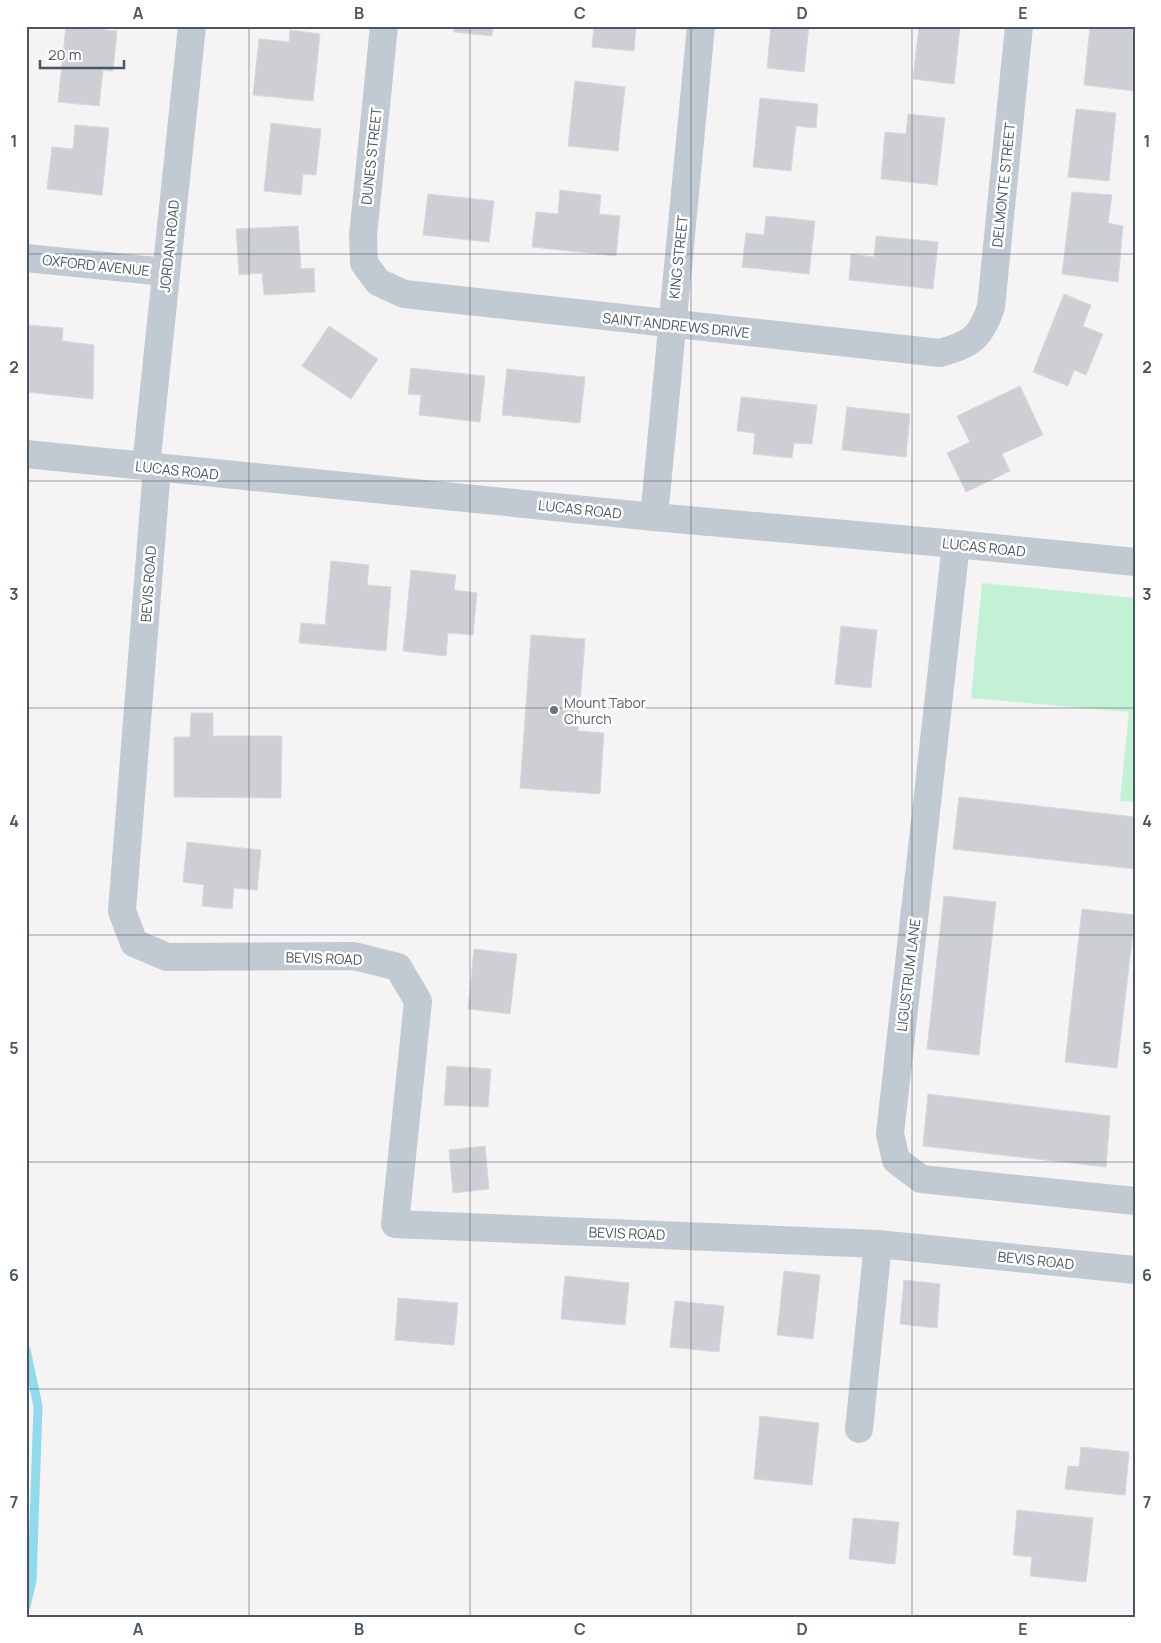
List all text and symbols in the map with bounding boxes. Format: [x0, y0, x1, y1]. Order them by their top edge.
text: A [133, 2, 144, 24]
text: B [354, 2, 364, 24]
text: C [574, 2, 586, 24]
text: D [796, 2, 808, 24]
text: E [1018, 2, 1028, 24]
scale bar [40, 38, 124, 70]
text: 20 m [48, 44, 81, 65]
street label: DUNES STREET [356, 106, 386, 206]
street label: DELMONTE STREET [987, 121, 1019, 248]
text: 1 [10, 130, 18, 152]
text: 1 [1143, 130, 1151, 152]
street label: JORDAN ROAD [155, 199, 183, 293]
street label: KING STREET [664, 214, 692, 300]
street label: OXFORD AVENUE [41, 250, 151, 280]
street label: SAINT ANDREWS DRIVE [601, 308, 751, 342]
text: 2 [9, 356, 19, 378]
text: 2 [1142, 356, 1152, 378]
street label: LUCAS ROAD [134, 456, 220, 484]
street label: LUCAS ROAD [537, 495, 623, 523]
street label: LUCAS ROAD [941, 533, 1027, 561]
street label: BEVIS ROAD [136, 545, 160, 623]
text: 3 [9, 583, 19, 605]
text: 3 [1142, 583, 1152, 605]
place label: Mount Tabor Church [564, 693, 646, 728]
marker: Mount Tabor Church [548, 704, 560, 716]
text: 4 [9, 810, 19, 832]
text: 4 [1142, 810, 1152, 832]
street label: LIGUSTRUM LANE [892, 918, 924, 1032]
street label: BEVIS ROAD [285, 947, 363, 969]
text: 5 [9, 1037, 19, 1059]
text: 5 [1142, 1037, 1152, 1059]
street label: BEVIS ROAD [588, 1222, 666, 1244]
street label: BEVIS ROAD [997, 1247, 1075, 1273]
text: 6 [9, 1264, 19, 1286]
text: 6 [1142, 1264, 1152, 1286]
text: 7 [10, 1491, 18, 1513]
text: 7 [1143, 1491, 1151, 1513]
text: A [133, 1618, 144, 1640]
text: B [354, 1618, 364, 1640]
text: C [574, 1618, 586, 1640]
text: D [796, 1618, 808, 1640]
text: E [1018, 1618, 1028, 1640]

